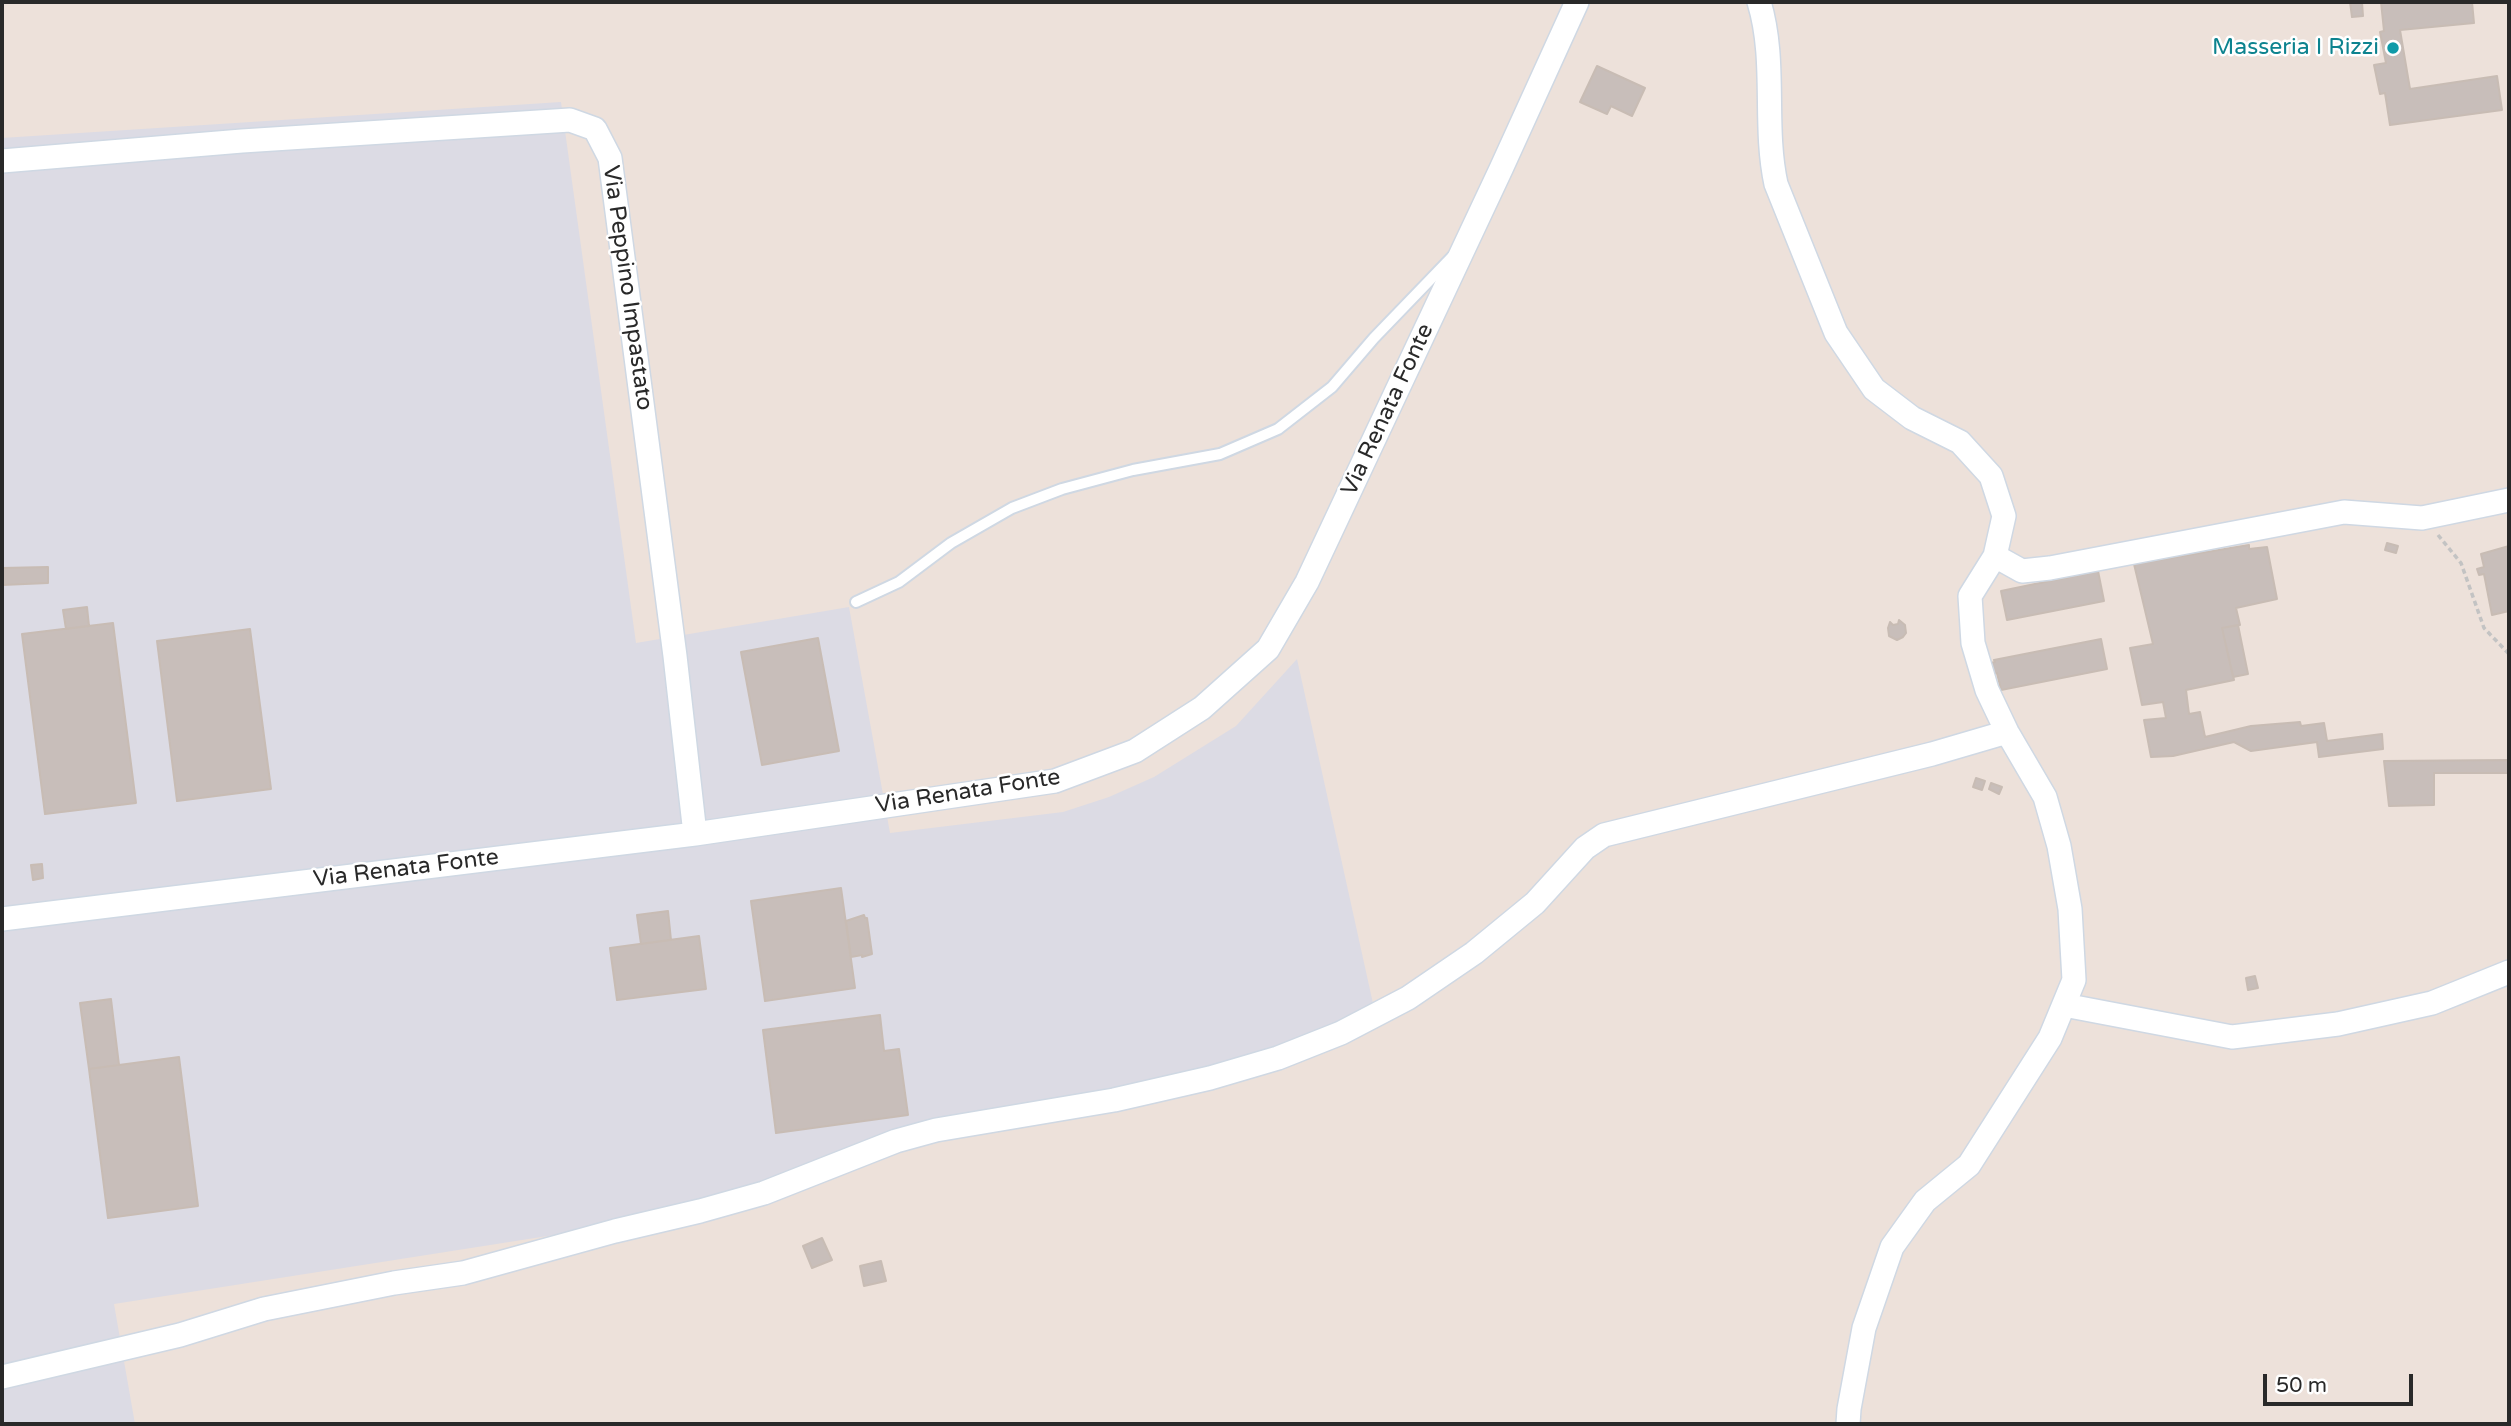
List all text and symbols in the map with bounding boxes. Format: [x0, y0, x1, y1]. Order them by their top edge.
place label: Masseria I Rizzi [2212, 34, 2379, 62]
marker: Masseria I Rizzi [2385, 40, 2401, 56]
street label: Via Peppino Impastato [596, 164, 658, 412]
street label: Via Renata Fonte [1336, 320, 1440, 500]
street label: Via Renata Fonte [874, 764, 1062, 820]
street label: Via Renata Fonte [312, 844, 500, 894]
scale bar [2266, 1360, 2416, 1404]
text: 50 m [2276, 1373, 2327, 1398]

